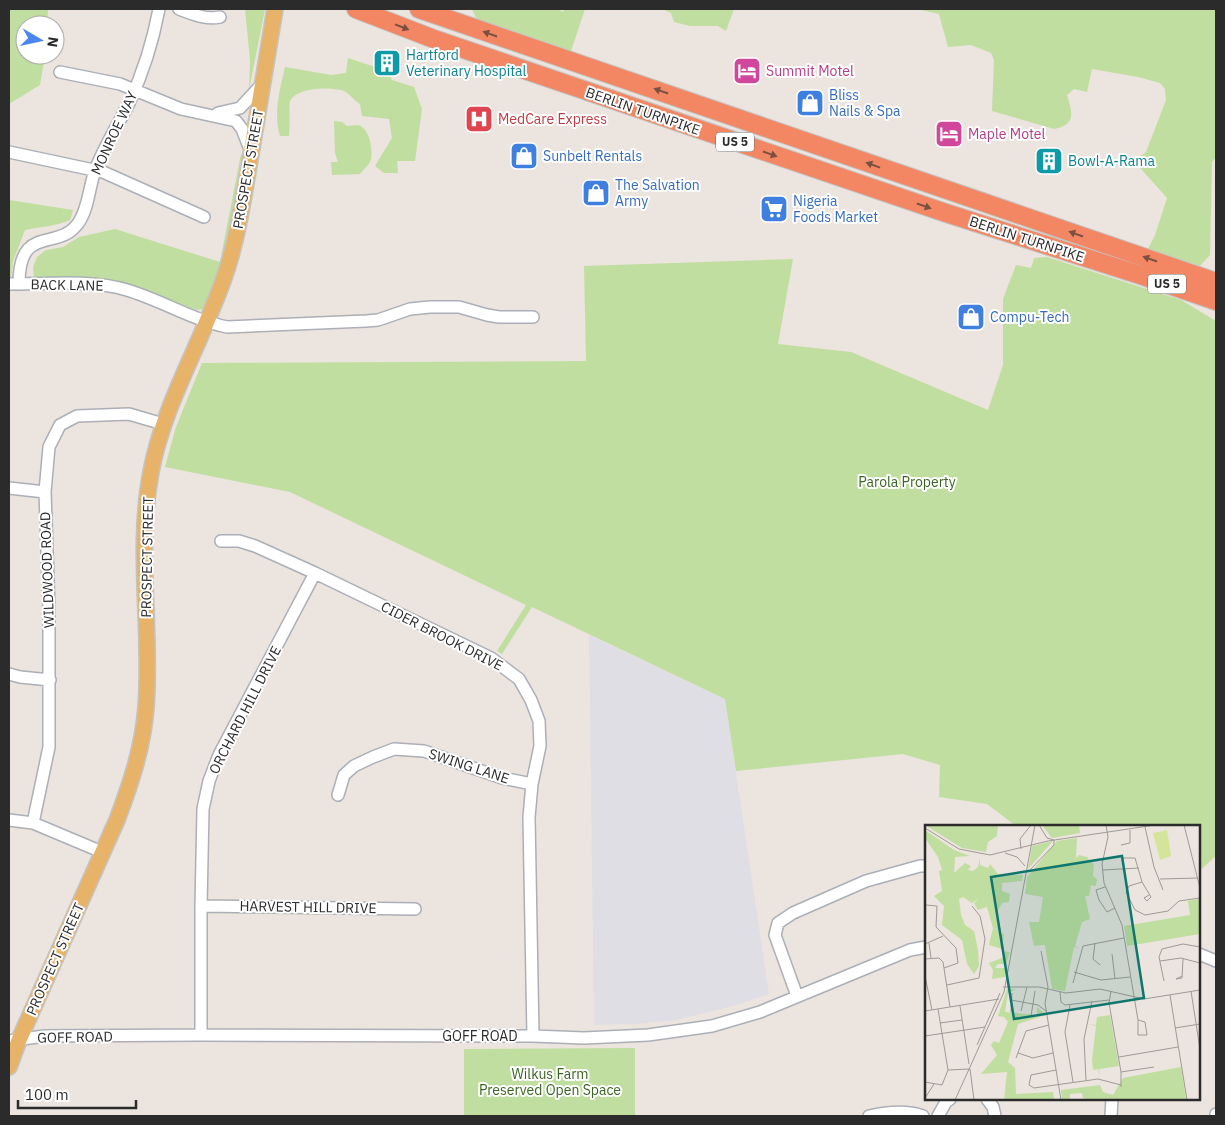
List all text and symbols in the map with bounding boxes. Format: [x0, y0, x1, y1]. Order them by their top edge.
north arrow [15, 15, 65, 65]
one-way arrow [395, 23, 410, 31]
one-way arrow [482, 29, 497, 37]
text: N [43, 36, 63, 48]
place label: Hartford Veterinary Hospital [406, 46, 527, 80]
building icon: Hartford Veterinary Hospital [372, 48, 402, 78]
hotel icon: Summit Motel [732, 56, 762, 86]
place label: Summit Motel [766, 62, 854, 80]
street label: BERLIN TURNPIKE [584, 83, 702, 139]
one-way arrow [653, 86, 668, 94]
place label: Bliss Nails & Spa [829, 86, 901, 120]
street label: MONROE WAY [87, 88, 142, 178]
shop icon: Bliss Nails & Spa [795, 88, 825, 118]
hospital icon: MedCare Express [464, 104, 494, 134]
street label: PROSPECT STREET [229, 108, 267, 230]
place label: MedCare Express [498, 110, 607, 128]
hotel icon: Maple Motel [934, 119, 964, 149]
place label: Maple Motel [968, 125, 1046, 143]
road number: US 5 [716, 132, 754, 152]
shop icon: Sunbelt Rentals [509, 141, 539, 171]
building icon: Bowl-A-Rama [1034, 146, 1064, 176]
place label: Sunbelt Rentals [543, 147, 642, 165]
one-way arrow [763, 151, 778, 158]
place label: Bowl-A-Rama [1068, 152, 1155, 170]
one-way arrow [865, 161, 880, 169]
place label: The Salvation Army [615, 176, 700, 210]
shop icon: The Salvation Army [581, 178, 611, 208]
place label: Nigeria Foods Market [793, 192, 878, 226]
supermarket icon: Nigeria Foods Market [759, 194, 789, 224]
one-way arrow [917, 203, 932, 210]
street label: BERLIN TURNPIKE [967, 212, 1087, 266]
one-way arrow [1069, 230, 1084, 238]
one-way arrow [1142, 255, 1157, 262]
road number: US 5 [1148, 274, 1186, 294]
street label: BACK LANE [30, 275, 104, 295]
shop icon: Compu-Tech [956, 302, 986, 332]
place label: Compu-Tech [990, 308, 1070, 326]
park label: Parola Property [858, 473, 956, 491]
street label: PROSPECT STREET [137, 496, 157, 618]
street label: WILDWOOD ROAD [36, 512, 58, 628]
street label: CIDER BROOK DRIVE [378, 597, 506, 675]
street label: ORCHARD HILL DRIVE [205, 643, 285, 777]
street label: SWING LANE [427, 745, 511, 787]
inset map [925, 825, 1200, 1100]
street label: HARVEST HILL DRIVE [239, 897, 377, 917]
street label: PROSPECT STREET [22, 900, 88, 1018]
street label: GOFF ROAD [37, 1027, 113, 1047]
street label: GOFF ROAD [442, 1027, 518, 1045]
park label: Wilkus Farm Preserved Open Space [479, 1065, 621, 1099]
scale bar [18, 1078, 135, 1110]
text: 100 m [25, 1085, 69, 1104]

